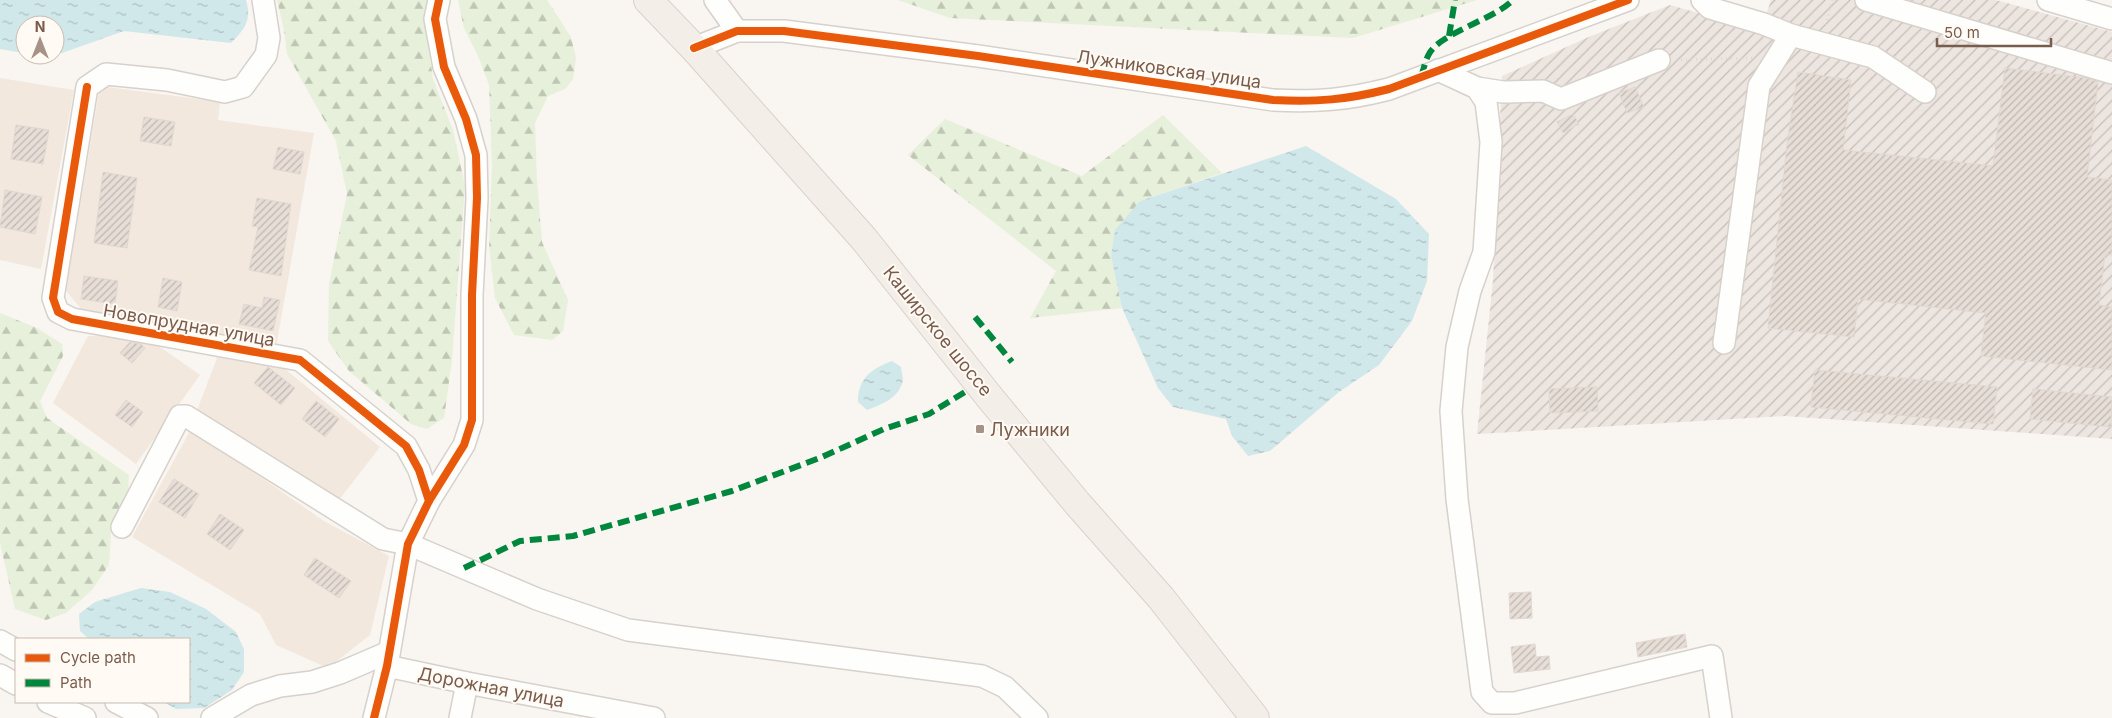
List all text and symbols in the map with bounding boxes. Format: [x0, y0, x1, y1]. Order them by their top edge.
north arrow [15, 15, 65, 65]
scale bar [1937, 15, 2051, 47]
text: N [35, 18, 45, 35]
text: 50 m [1944, 23, 1980, 42]
street label: Лужниковская улица [1075, 46, 1263, 92]
street label: Каширское шоссе [879, 262, 997, 400]
street label: Новопрудная улица [102, 300, 276, 350]
place label: Лужники [990, 419, 1070, 440]
marker: Лужники [974, 423, 986, 435]
legend [15, 638, 190, 703]
text: Cycle path [60, 648, 136, 667]
street label: Дорожная улица [416, 663, 566, 711]
text: Path [60, 673, 92, 692]

